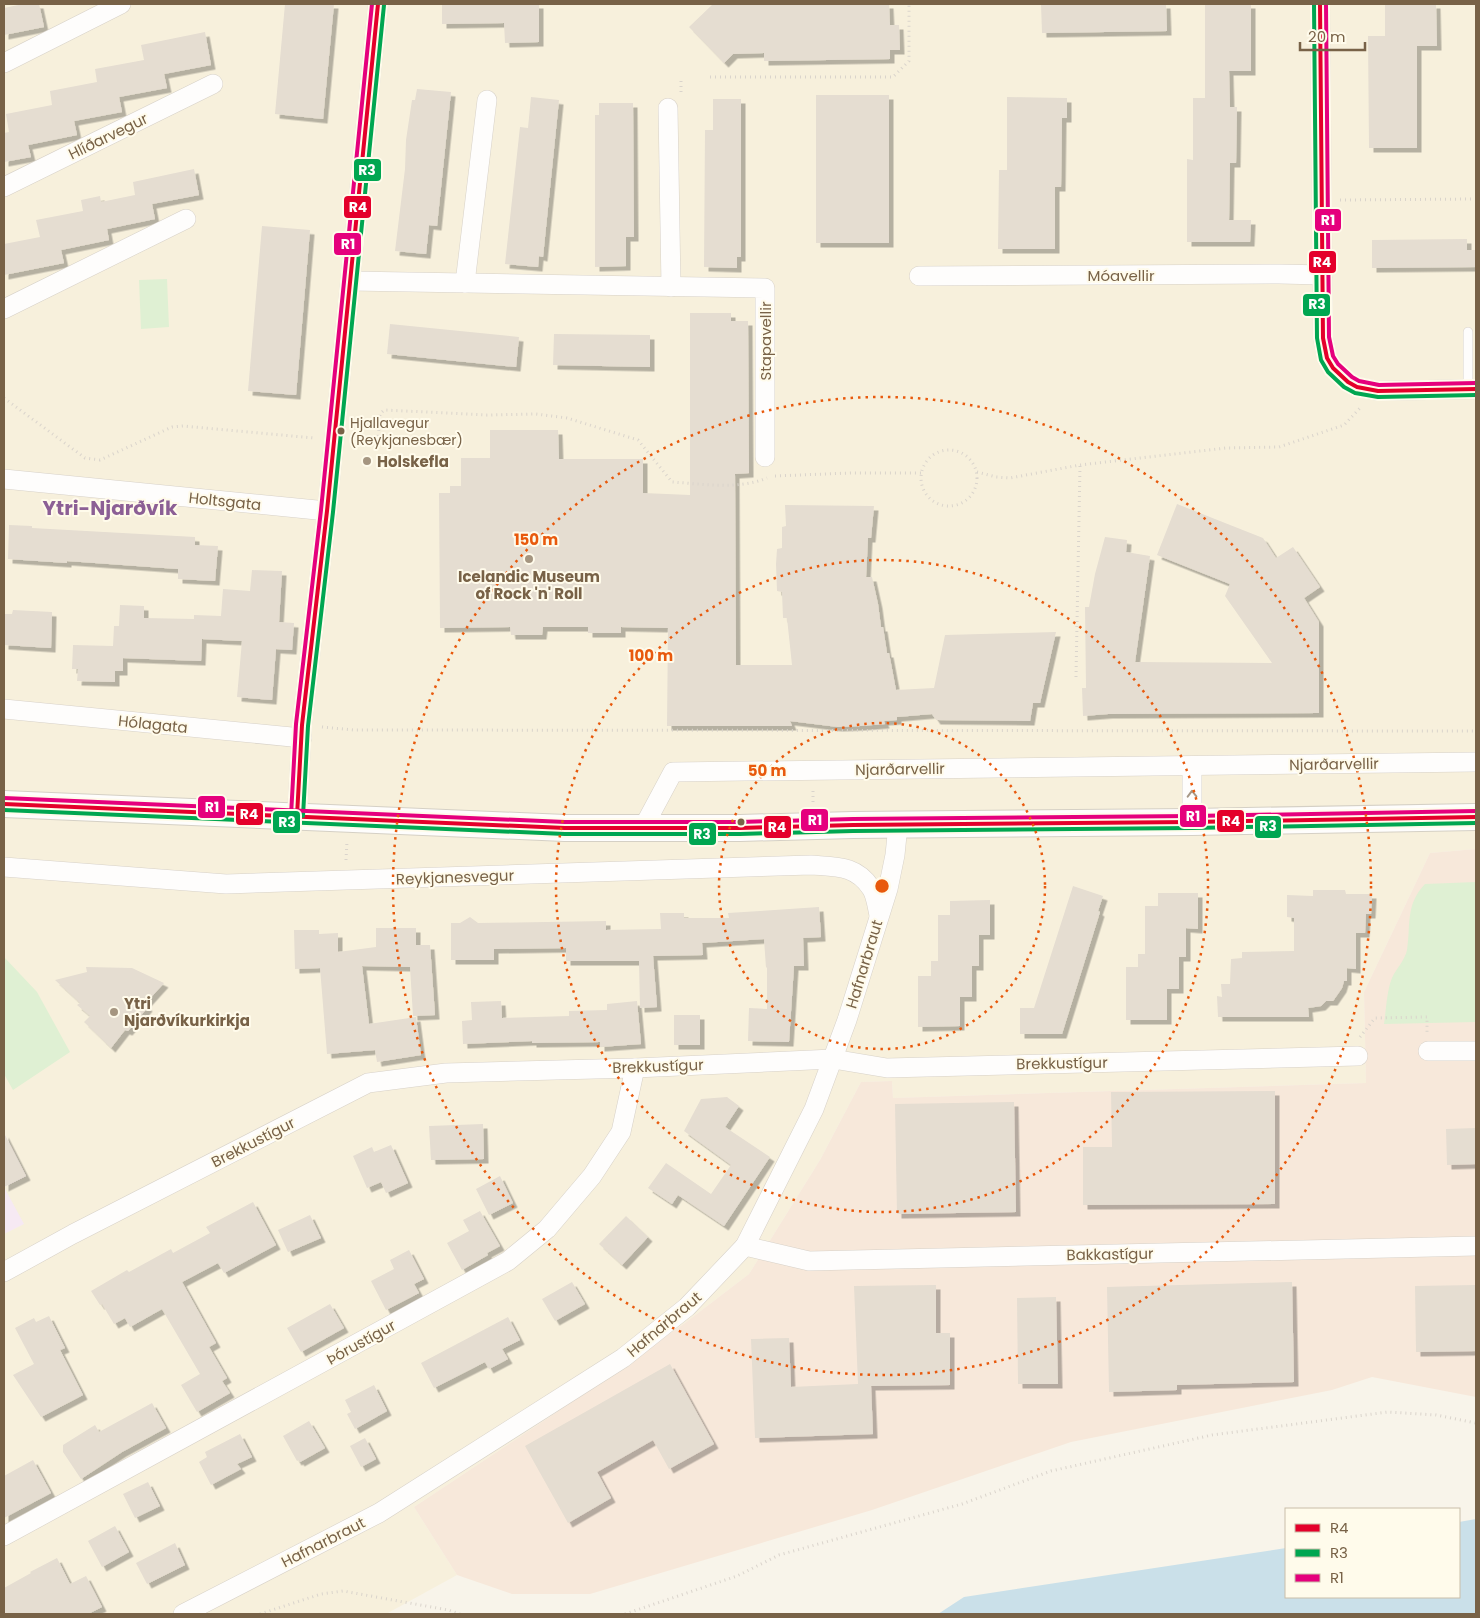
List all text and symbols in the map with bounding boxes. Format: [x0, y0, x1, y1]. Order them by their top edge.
scale bar [1300, 20, 1365, 52]
text: 20 m [1308, 26, 1346, 47]
street label: Hlíðarvegur [65, 108, 152, 164]
line badge: R3 [353, 158, 382, 182]
text: R3 [358, 160, 376, 180]
line badge: R4 [343, 195, 372, 219]
text: R4 [349, 197, 367, 217]
line badge: R1 [1314, 208, 1342, 232]
text: R1 [1321, 210, 1335, 230]
line badge: R1 [333, 232, 362, 256]
text: R1 [341, 234, 355, 254]
line badge: R4 [1308, 250, 1337, 274]
text: R4 [1313, 252, 1331, 272]
street label: Móavellir [1087, 265, 1155, 286]
line badge: R3 [1302, 293, 1331, 317]
text: R3 [1308, 294, 1326, 314]
street label: Stapavellir [755, 301, 776, 381]
place label: Hjallavegur (Reykjanesbær) [350, 413, 463, 450]
marker: Hjallavegur (Reykjanesbær) [336, 426, 346, 436]
place label: Holskefla [377, 451, 449, 472]
marker: Holskefla [361, 455, 373, 467]
street label: Holtsgata [188, 487, 262, 515]
district label: Ytri-Njarðvík [43, 494, 178, 522]
text: 150 m [514, 529, 558, 550]
marker: Icelandic Museum of Rock 'n' Roll [523, 553, 535, 565]
place label: Icelandic Museum of Rock 'n' Roll [458, 566, 600, 604]
text: 100 m [629, 645, 673, 666]
street label: Hólagata [117, 710, 189, 738]
street label: Njarðarvellir [1289, 753, 1379, 775]
street label: Njarðarvellir [855, 758, 945, 780]
text: 50 m [748, 760, 786, 781]
one-way arrow [1187, 790, 1197, 798]
line badge: R1 [197, 795, 226, 819]
text: R1 [205, 797, 219, 817]
line badge: R4 [235, 802, 264, 826]
text: R4 [240, 804, 258, 824]
line badge: R1 [1179, 804, 1207, 828]
text: R1 [1186, 806, 1200, 826]
line badge: R1 [800, 808, 829, 832]
line badge: R4 [1216, 809, 1245, 833]
line badge: R3 [272, 810, 301, 834]
text: R1 [808, 810, 822, 830]
text: R4 [1222, 811, 1240, 831]
text: R3 [278, 812, 296, 832]
line badge: R4 [763, 815, 792, 839]
line badge: R3 [1254, 815, 1282, 839]
text: R3 [1259, 816, 1277, 836]
unlabelled marker [736, 817, 746, 827]
text: R4 [768, 817, 786, 837]
line badge: R3 [688, 822, 717, 846]
text: R3 [693, 824, 711, 844]
street label: Reykjanesvegur [396, 864, 515, 890]
centre of rings [873, 877, 891, 895]
street label: Hafnarbraut [841, 917, 887, 1011]
place label: Ytri Njarðvíkurkirkja [124, 993, 250, 1031]
marker: Ytri Njarðvíkurkirkja [108, 1006, 120, 1018]
street label: Brekkustígur [1016, 1052, 1108, 1074]
street label: Brekkustígur [612, 1054, 704, 1078]
street label: Brekkustígur [207, 1112, 299, 1172]
street label: Bakkastígur [1066, 1243, 1154, 1265]
street label: Hafnarbraut [622, 1286, 706, 1362]
street label: Þórustígur [323, 1314, 400, 1370]
legend [1285, 1508, 1460, 1598]
street label: Hafnarbraut [277, 1512, 369, 1572]
text: R4 [1330, 1517, 1349, 1538]
text: R3 [1330, 1542, 1348, 1563]
text: R1 [1330, 1567, 1344, 1588]

